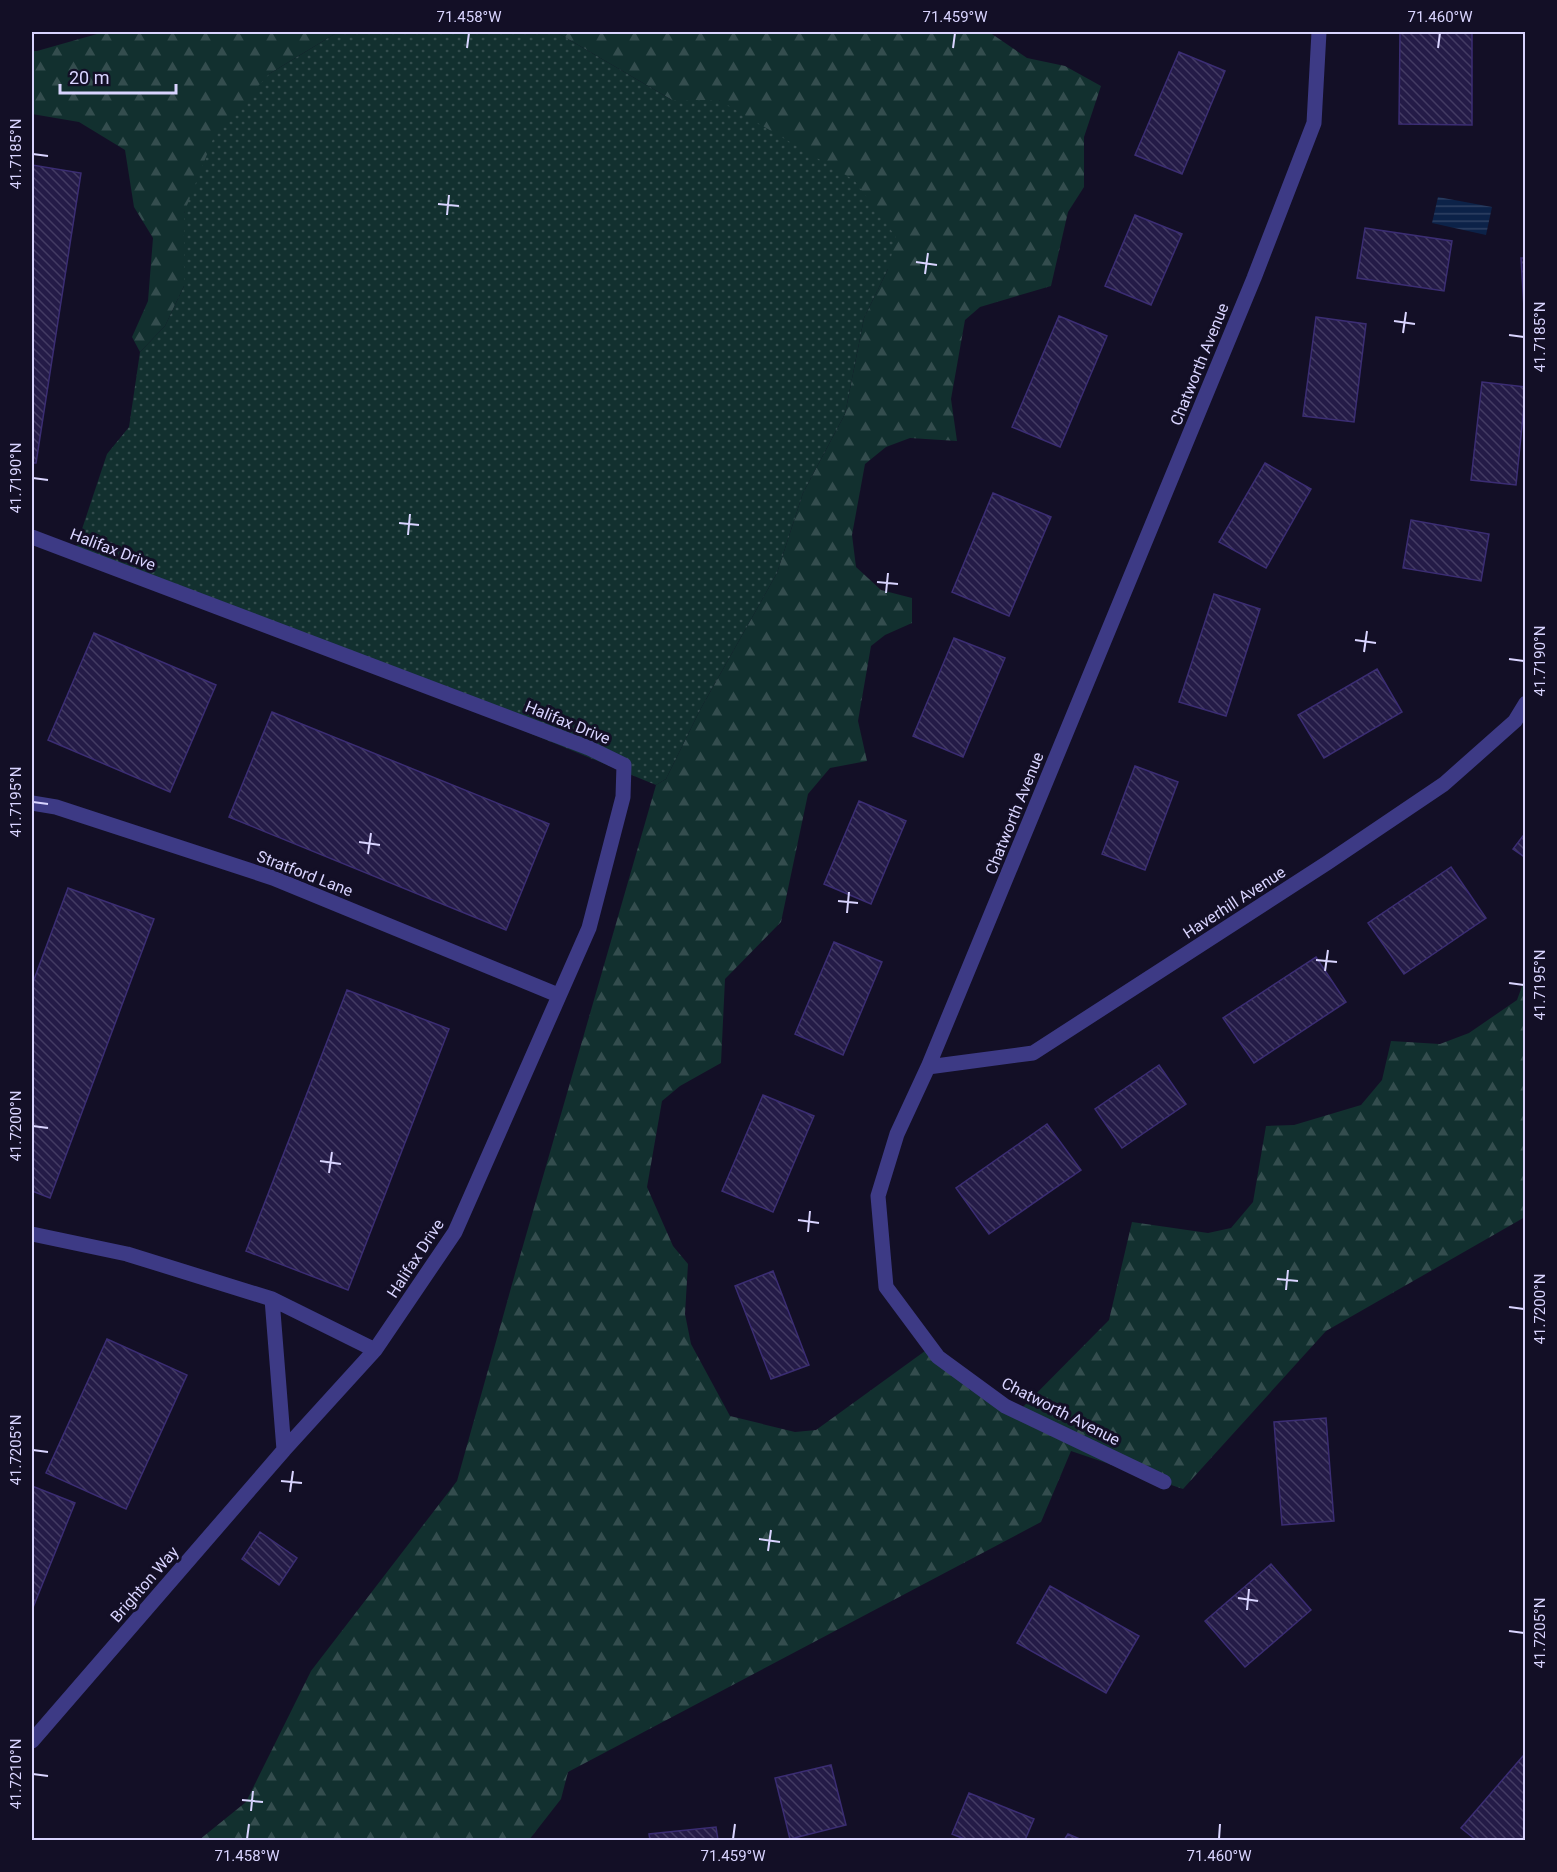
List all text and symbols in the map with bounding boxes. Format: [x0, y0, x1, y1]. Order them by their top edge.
text: 71.458°W [436, 8, 502, 26]
text: 71.459°W [922, 8, 988, 26]
text: 71.460°W [1407, 8, 1473, 26]
scale bar [60, 57, 176, 95]
text: 20 m [69, 67, 109, 88]
text: 41.7185°N [7, 119, 25, 189]
street label: Chatworth Avenue [1166, 300, 1233, 428]
text: 41.7185°N [1531, 302, 1549, 372]
text: 41.7190°N [7, 443, 25, 513]
street label: Halifax Drive [67, 524, 158, 574]
text: 41.7190°N [1531, 626, 1549, 696]
street label: Halifax Drive [523, 697, 613, 748]
street label: Chatworth Avenue [981, 749, 1048, 877]
text: 41.7195°N [7, 767, 25, 837]
street label: Stratford Lane [254, 846, 356, 901]
street label: Haverhill Avenue [1179, 862, 1289, 943]
text: 41.7195°N [1531, 950, 1549, 1020]
text: 41.7200°N [7, 1091, 25, 1161]
street label: Halifax Drive [383, 1215, 448, 1301]
text: 41.7200°N [1531, 1274, 1549, 1344]
street label: Chatworth Avenue [998, 1373, 1123, 1450]
text: 41.7205°N [7, 1415, 25, 1485]
street label: Brighton Way [106, 1542, 183, 1626]
text: 41.7205°N [1531, 1598, 1549, 1668]
text: 41.7210°N [7, 1739, 25, 1809]
text: 71.458°W [214, 1847, 280, 1865]
text: 71.459°W [700, 1847, 766, 1865]
text: 71.460°W [1186, 1847, 1252, 1865]

